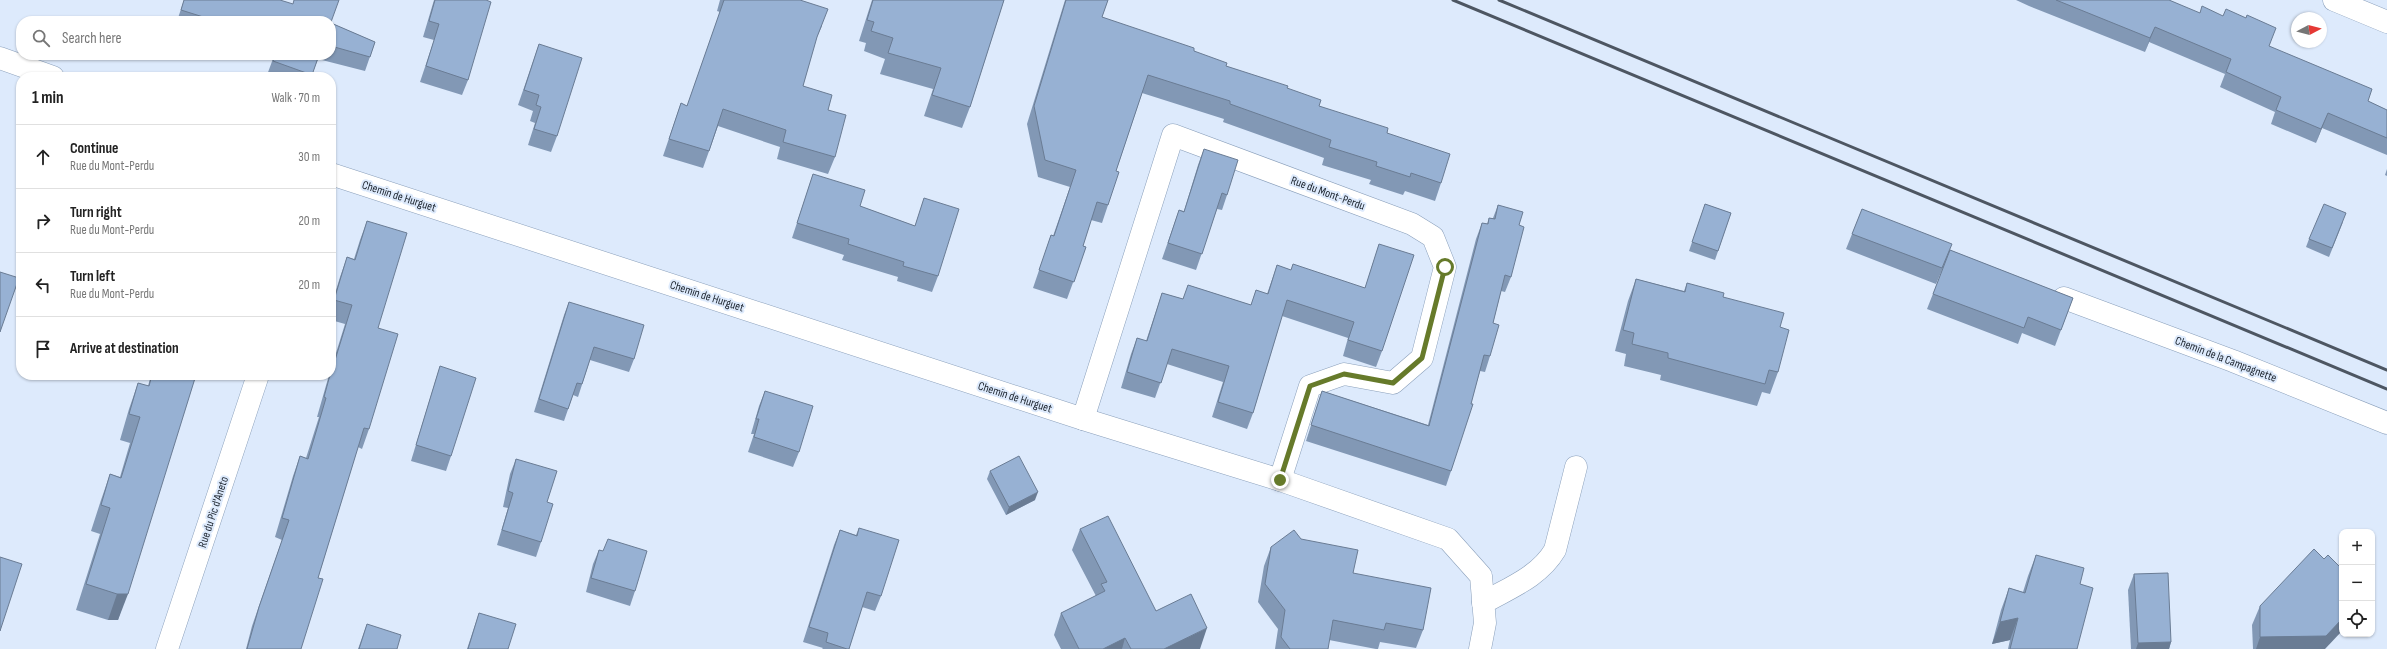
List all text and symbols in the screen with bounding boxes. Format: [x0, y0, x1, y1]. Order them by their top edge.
north arrow [2291, 12, 2327, 48]
search box [16, 16, 336, 60]
icon: search [30, 27, 52, 49]
text: Search here [62, 29, 122, 48]
text: 1 min [32, 88, 64, 108]
text: Walk · 70 m [271, 90, 320, 106]
text: Continue [70, 139, 119, 158]
icon: ahead [32, 146, 54, 168]
text: 30 m [298, 149, 320, 165]
text: Rue du Mont-Perdu [70, 158, 154, 174]
street label: Rue du Mont-Perdu [1289, 173, 1367, 214]
street label: Chemin de Hurguet [360, 177, 438, 216]
text: Turn right [70, 203, 122, 222]
icon: right [32, 210, 54, 232]
text: 20 m [298, 213, 320, 229]
text: Rue du Mont-Perdu [70, 222, 154, 238]
route start [1436, 258, 1454, 276]
text: Turn left [70, 267, 115, 286]
icon: left [32, 274, 54, 296]
text: 20 m [298, 277, 320, 293]
street label: Chemin de Hurguet [668, 277, 746, 316]
text: Rue du Mont-Perdu [70, 286, 154, 302]
street label: Chemin de la Campagnette [2173, 333, 2279, 386]
icon: arrive [32, 338, 54, 360]
text: Arrive at destination [70, 339, 179, 358]
street label: Chemin de Hurguet [976, 378, 1054, 417]
route end [1271, 471, 1289, 489]
street label: Rue du Pic d'Aneto [195, 475, 232, 550]
map controls [2339, 529, 2375, 637]
button: + [2339, 529, 2375, 565]
button: − [2339, 565, 2375, 601]
button: locate [2339, 601, 2375, 637]

